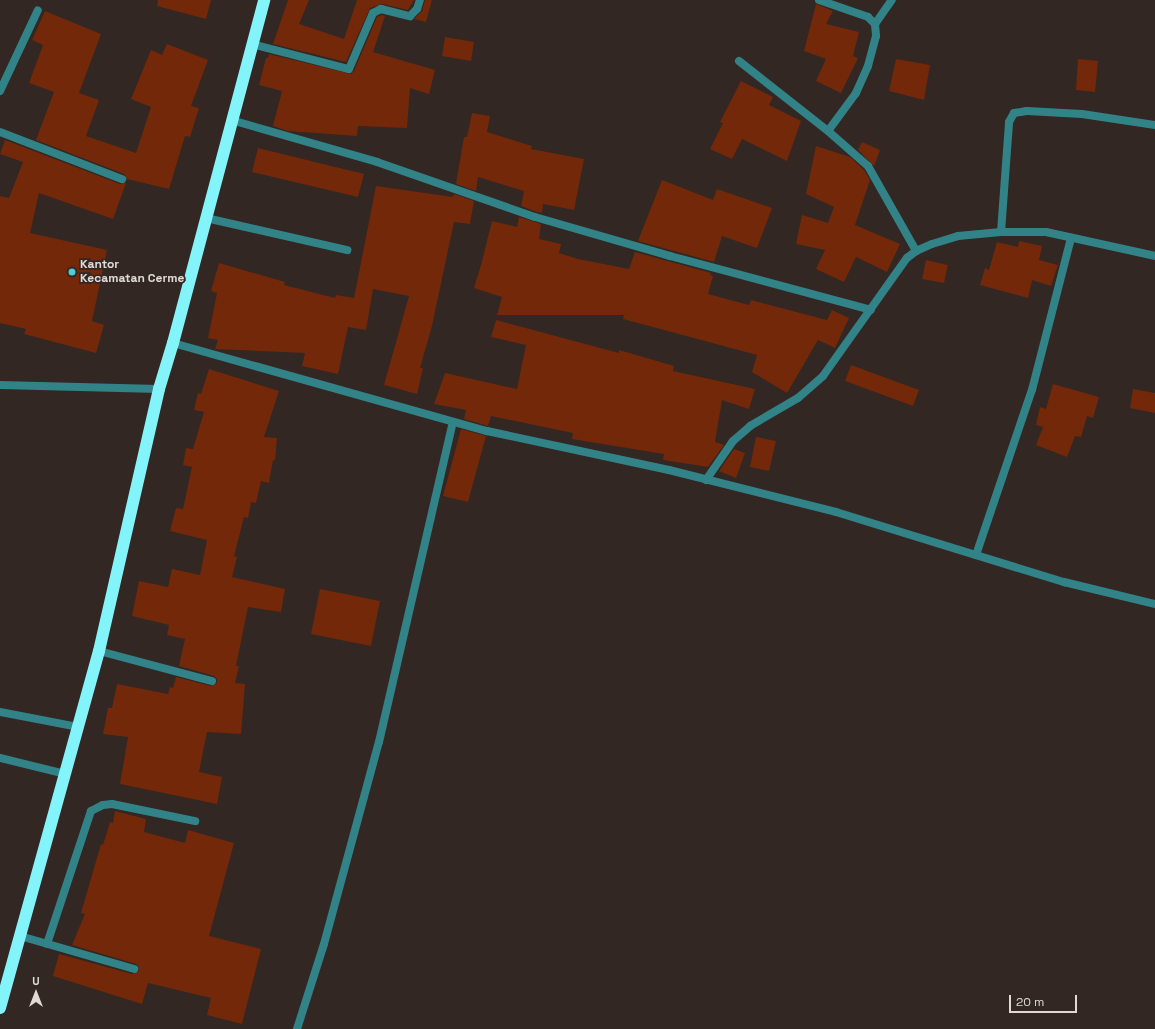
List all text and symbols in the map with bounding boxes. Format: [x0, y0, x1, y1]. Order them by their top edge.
place label: Kantor Kecamatan Cerme [80, 258, 184, 286]
marker: Kantor Kecamatan Cerme [67, 267, 77, 277]
north arrow [16, 973, 56, 1013]
text: U [32, 974, 40, 988]
scale bar [1011, 987, 1079, 1013]
text: 20 m [1016, 994, 1044, 1010]

